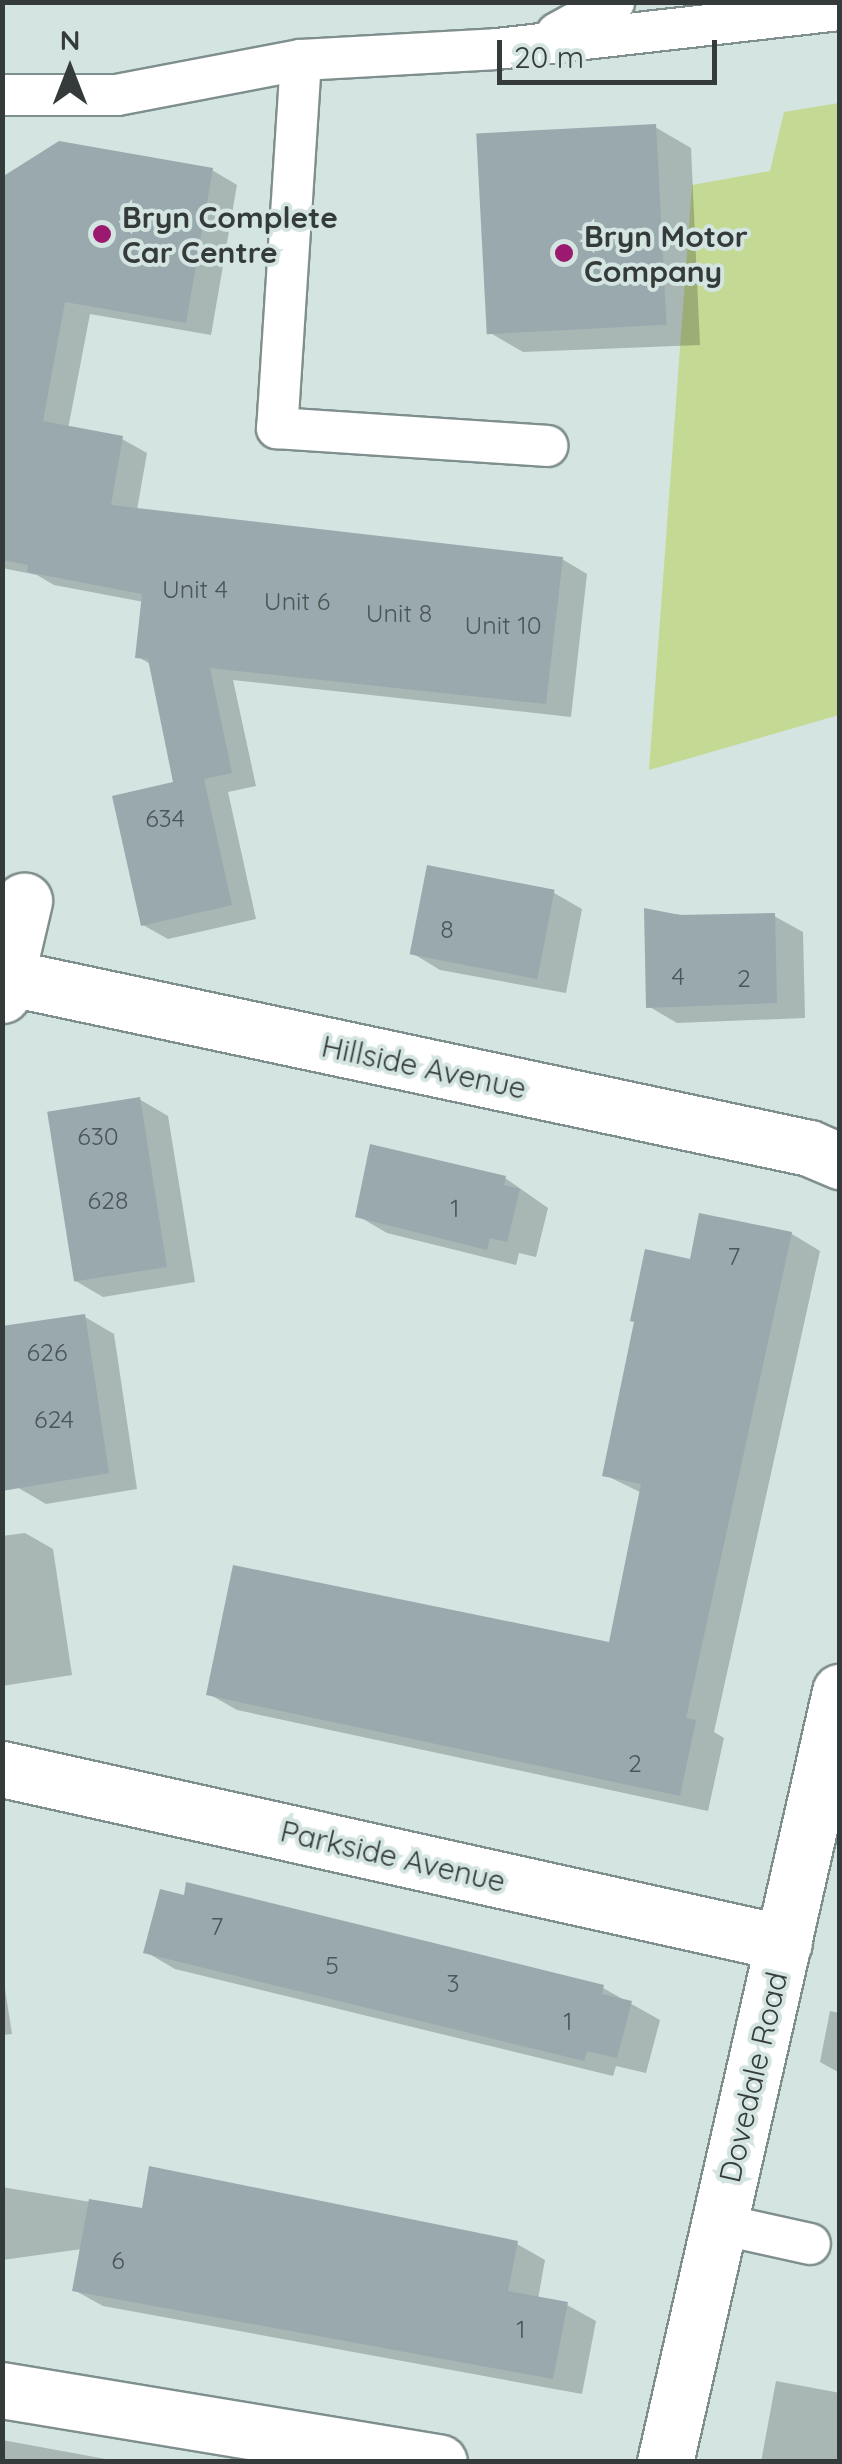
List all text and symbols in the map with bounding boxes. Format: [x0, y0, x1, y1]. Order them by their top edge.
north arrow [20, 20, 120, 120]
scale bar [502, 20, 722, 82]
text: N [60, 22, 80, 57]
text: 20 m [514, 38, 584, 76]
place label: Bryn Complete Car Centre [122, 199, 338, 270]
place label: Bryn Motor Company [584, 218, 748, 288]
marker: Bryn Complete Car Centre [91, 223, 113, 245]
marker: Bryn Motor Company [553, 242, 575, 264]
house number: Unit 4 [162, 574, 228, 604]
house number: Unit 6 [264, 586, 330, 616]
house number: Unit 8 [366, 598, 432, 628]
house number: Unit 10 [464, 610, 542, 640]
house number: 634 [145, 803, 185, 833]
house number: 8 [440, 914, 454, 944]
house number: 4 [671, 961, 685, 991]
house number: 2 [737, 963, 751, 993]
street label: Hillside Avenue [318, 1028, 530, 1106]
house number: 630 [77, 1121, 119, 1151]
house number: 628 [88, 1185, 128, 1215]
house number: 1 [450, 1193, 460, 1223]
house number: 7 [728, 1241, 740, 1271]
house number: 626 [27, 1337, 67, 1367]
house number: 624 [34, 1404, 74, 1434]
house number: 2 [628, 1748, 642, 1778]
street label: Parkside Avenue [277, 1813, 509, 1899]
house number: 7 [211, 1911, 223, 1941]
house number: 5 [325, 1950, 339, 1980]
house number: 3 [446, 1968, 460, 1998]
street label: Dovedale Road [711, 1968, 795, 2186]
house number: 1 [563, 2006, 573, 2036]
house number: 6 [111, 2245, 125, 2275]
house number: 1 [516, 2314, 526, 2344]

